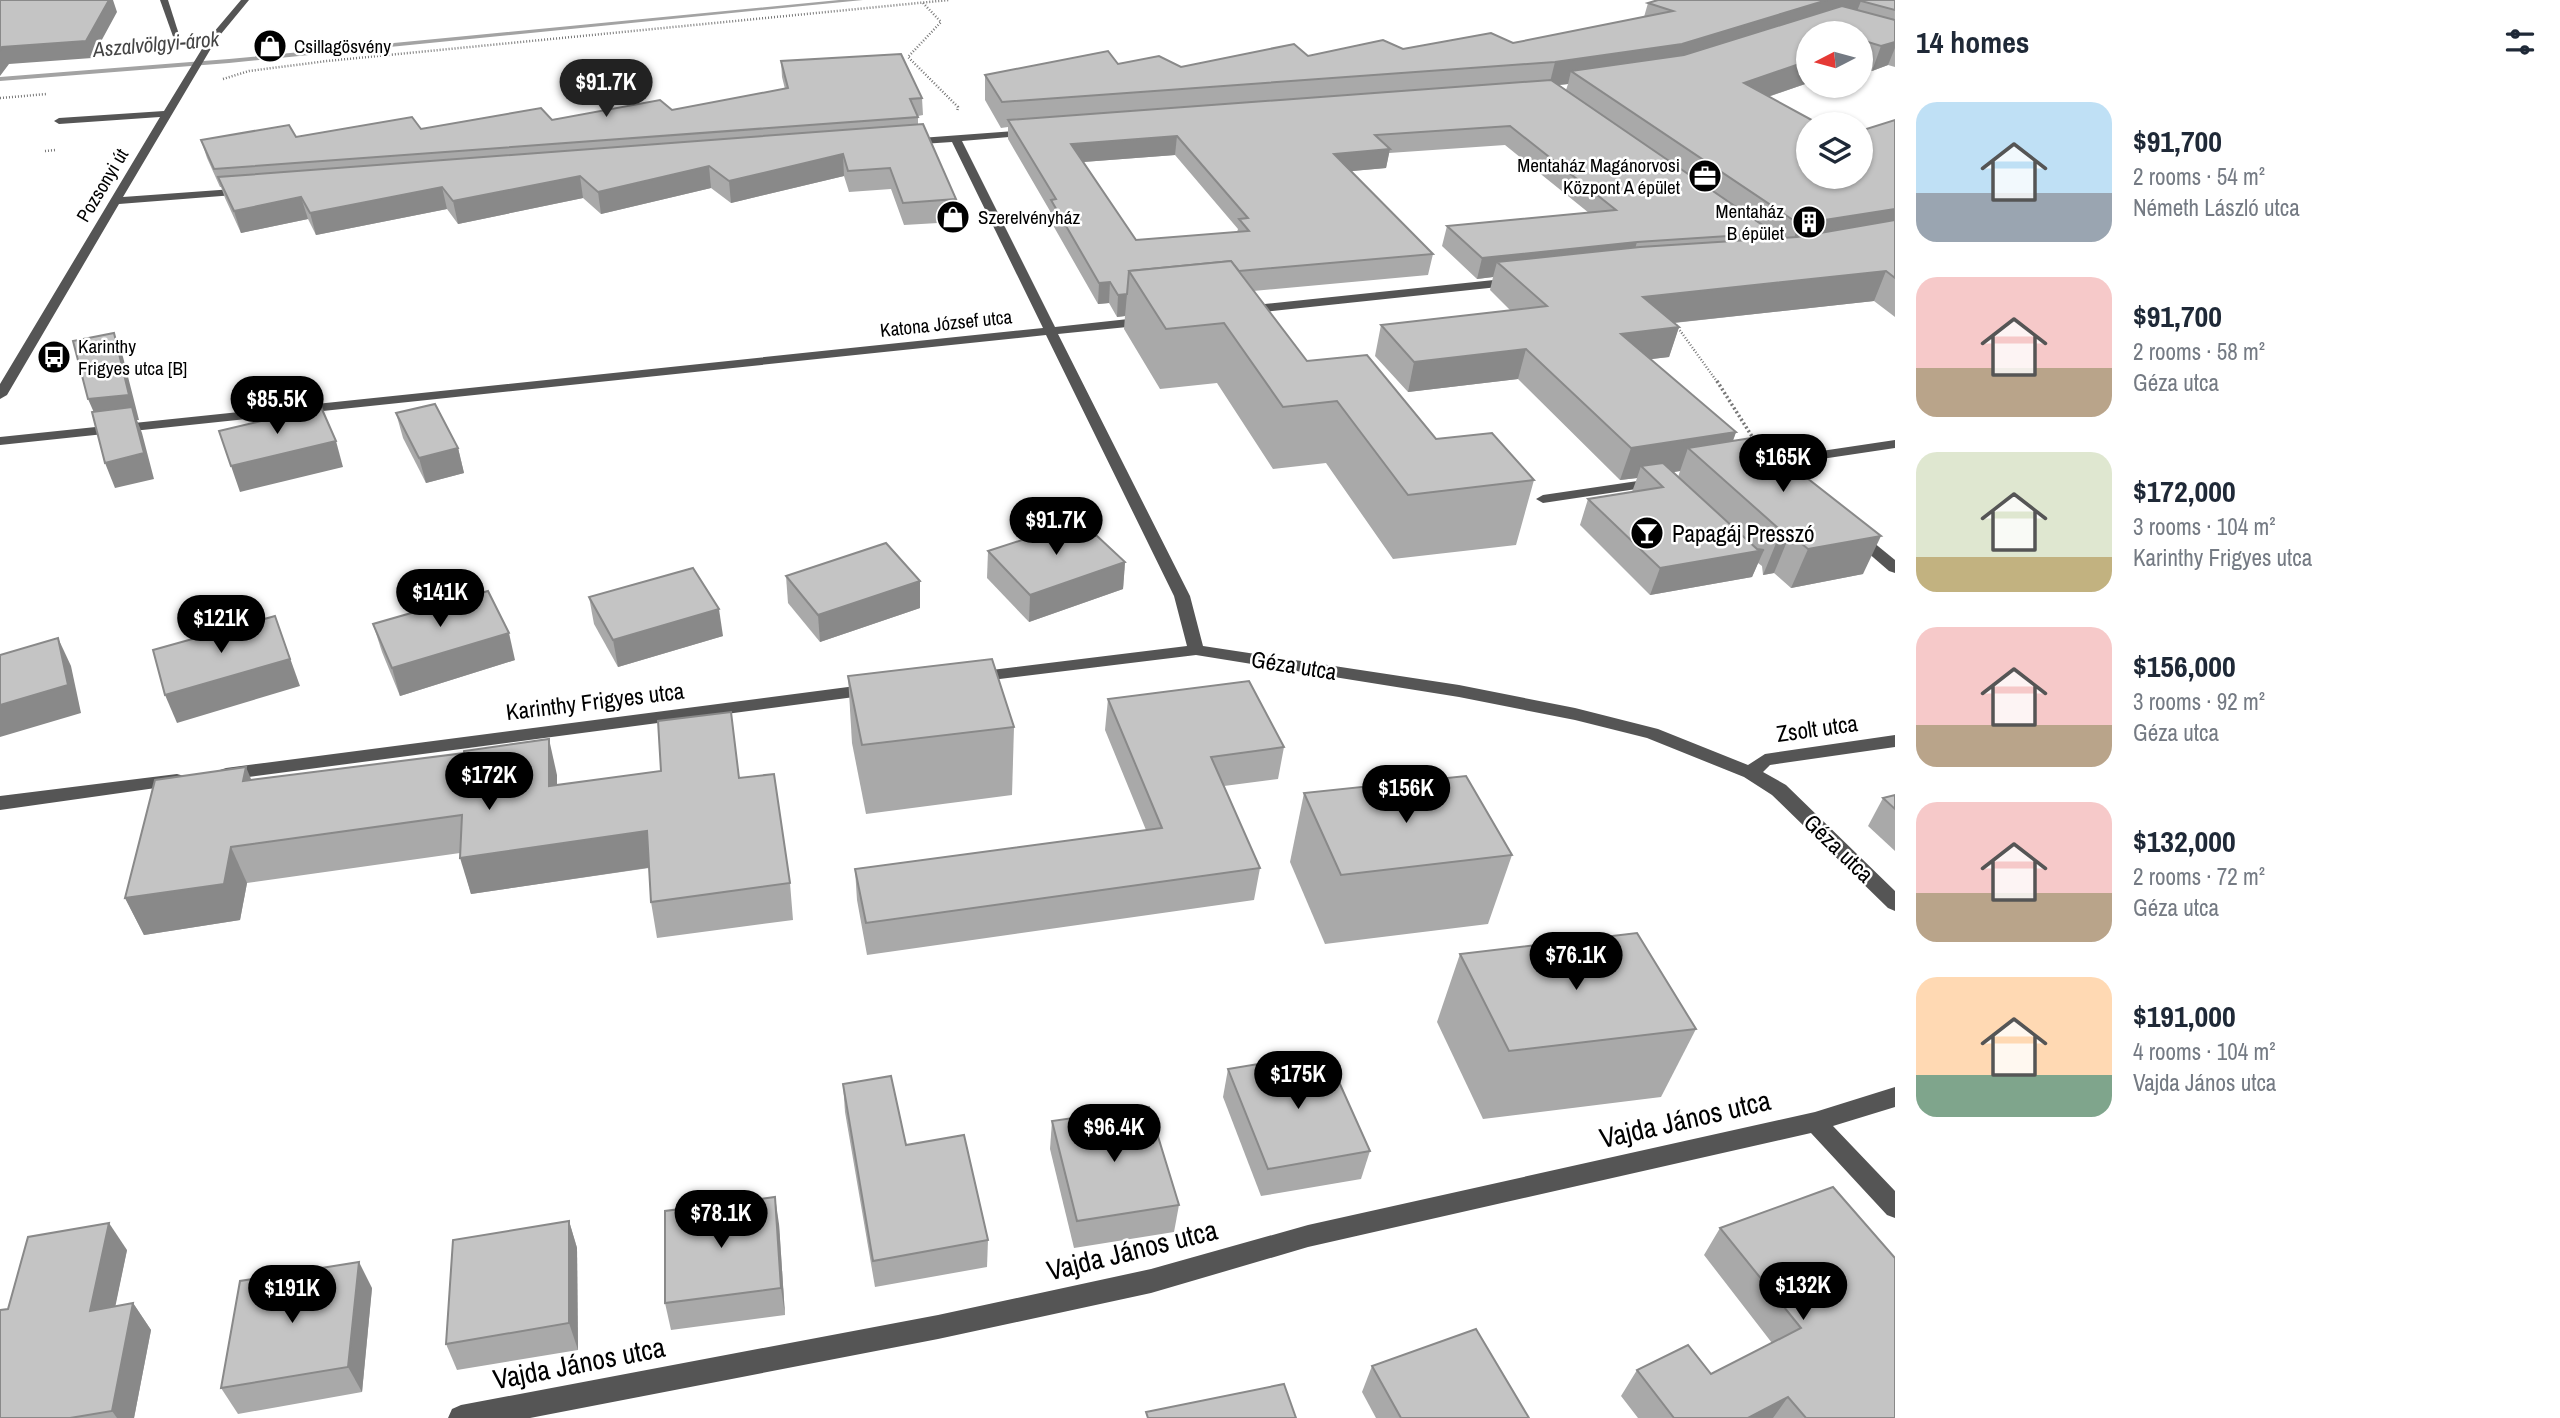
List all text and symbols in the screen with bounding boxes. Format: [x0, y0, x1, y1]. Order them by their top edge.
north arrow [1796, 21, 1872, 98]
map controls [1796, 21, 1873, 189]
text: 14 homes [1916, 22, 2030, 62]
icon: filters [2501, 23, 2539, 61]
water label: Aszalvölgyi-árok [91, 24, 222, 64]
shop icon: Csillagösvény [251, 27, 289, 65]
place label: Csillagösvény [294, 33, 391, 59]
pin: $91.7K [549, 60, 663, 119]
text: $91.7K [576, 66, 636, 97]
button: layers [1796, 112, 1873, 189]
text: $91,700 [2133, 121, 2222, 161]
icon: home [1972, 130, 2056, 214]
street label: Pozsonyi út [70, 143, 134, 227]
place label: Mentaház Magánorvosi Központ A épület [1517, 152, 1681, 200]
office icon: Mentaház Magánorvosi Központ A épület [1686, 157, 1724, 195]
text: 2 rooms · 54 m² [2133, 161, 2265, 192]
text: Németh László utca [2133, 192, 2300, 223]
shop icon: Szerelvényház [934, 198, 972, 236]
place label: Mentaház B épület [1716, 198, 1785, 246]
building icon: Mentaház B épület [1790, 203, 1828, 241]
place label: Szerelvényház [978, 204, 1080, 230]
text: $91,700 [2133, 296, 2222, 336]
street label: Katona József utca [879, 303, 1014, 343]
icon: home [1972, 305, 2056, 389]
place label: Karinthy Frigyes utca [B] [78, 333, 187, 381]
text: 2 rooms · 58 m² [2133, 336, 2265, 367]
bus stop icon: Karinthy Frigyes utca [B] [35, 338, 73, 376]
text: Géza utca [2133, 367, 2219, 398]
pin: $85.5K [220, 376, 334, 436]
text: $85.5K [247, 383, 307, 414]
pin: $165K [1734, 434, 1832, 494]
text: $165K [1755, 441, 1811, 472]
text: $172,000 [2133, 471, 2236, 511]
icon: home [1972, 480, 2056, 564]
pin: $91.7K [999, 498, 1113, 557]
text: $91.7K [1026, 504, 1086, 535]
text: 3 rooms · 104 m² [2133, 511, 2276, 542]
bar icon: Papagáj Presszó [1628, 514, 1666, 552]
place label: Papagáj Presszó [1672, 518, 1815, 549]
text: Karinthy Frigyes utca [2133, 542, 2312, 573]
pin: $141K [391, 570, 489, 629]
text: $141K [412, 576, 468, 607]
pin: $121K [172, 596, 270, 655]
text: $121K [193, 602, 249, 633]
street label: Géza utca [1249, 643, 1339, 687]
text: $156,000 [2133, 646, 2236, 686]
icon: home [1972, 655, 2056, 739]
street label: Karinthy Frigyes utca [504, 675, 686, 727]
text: 3 rooms · 92 m² [2133, 686, 2265, 717]
street label: Zsolt utca [1774, 707, 1860, 749]
text: Géza utca [2133, 717, 2219, 748]
pin: $172K [440, 752, 538, 812]
text: $172K [461, 759, 517, 790]
pin: $156K [1357, 766, 1455, 825]
text: $156K [1378, 772, 1434, 803]
street label: Géza utca [1797, 807, 1881, 889]
text: $132,000 [2133, 821, 2236, 861]
icon: home [1972, 830, 2056, 914]
text: 2 rooms · 72 m² [2133, 861, 2265, 892]
text: Géza utca [2133, 892, 2219, 923]
pin: $76.1K [1519, 932, 1633, 992]
text: $76.1K [1546, 939, 1606, 970]
text: $191,000 [2133, 996, 2236, 1036]
icon: home [1972, 1005, 2056, 1089]
text: 4 rooms · 104 m² [2133, 1036, 2276, 1067]
pin: $175K [1249, 1052, 1347, 1111]
text: $175K [1270, 1058, 1326, 1089]
text: Vajda János utca [2133, 1067, 2276, 1098]
street label: Vajda János utca [1596, 1081, 1774, 1157]
pin: $96.4K [1057, 1104, 1171, 1164]
text: $96.4K [1084, 1111, 1144, 1142]
pin: $78.1K [664, 1190, 778, 1250]
text: $78.1K [691, 1197, 751, 1228]
street label: Vajda János utca [1043, 1210, 1221, 1290]
pin: $132K [1754, 1262, 1852, 1322]
pin: $191K [243, 1266, 341, 1325]
text: $132K [1775, 1269, 1831, 1300]
text: $191K [264, 1272, 320, 1303]
street label: Vajda János utca [490, 1328, 668, 1398]

